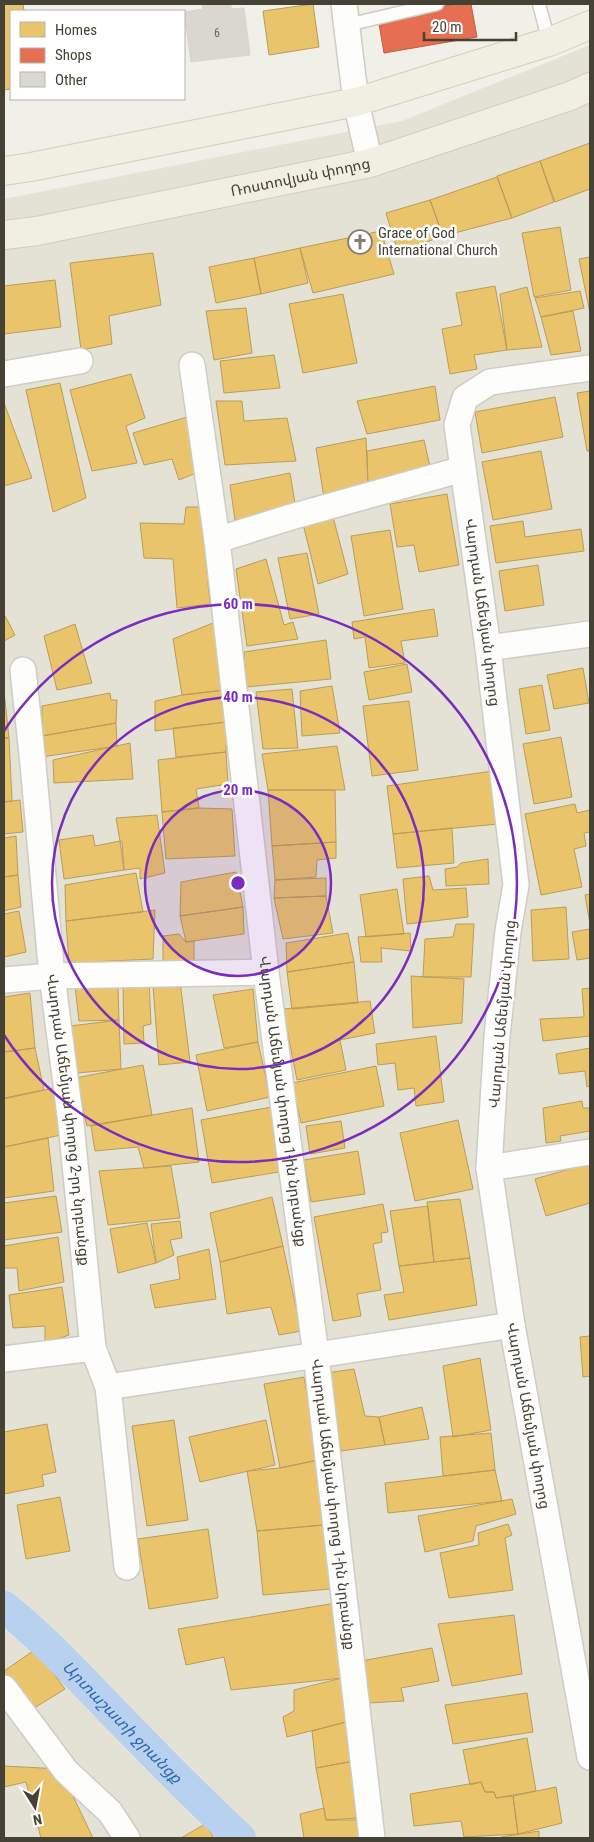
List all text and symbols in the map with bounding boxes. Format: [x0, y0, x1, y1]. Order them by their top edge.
legend [10, 10, 185, 100]
scale bar [424, 10, 516, 42]
text: 20 m [432, 18, 462, 36]
text: Homes [55, 21, 97, 39]
house number: 6 [214, 26, 220, 40]
text: Shops [55, 46, 92, 64]
text: Other [55, 71, 88, 89]
street label: Ռոստովյան փողոց [229, 154, 372, 200]
place label: Grace of God International Church [378, 224, 498, 259]
church icon: Grace of God International Church [347, 229, 373, 255]
street label: Վարդան Աճեմյան փողոց [461, 517, 504, 707]
text: 60 m [223, 595, 253, 613]
text: 40 m [223, 688, 253, 706]
text: 20 m [223, 781, 253, 799]
centre of rings [229, 874, 247, 892]
street label: Վարդան Աճեմյան փողոց [485, 919, 519, 1109]
street label: Վարդան Աճեմյան փողոց 1-ին նրբանցք [255, 955, 311, 1248]
street label: Վարդան Աճեմյան փողոց 2-րդ նրբանցք [43, 973, 94, 1266]
street label: Վարդան Աճեմյան փողոց [503, 1321, 554, 1511]
street label: Վարդան Աճեմյան փողոց 1-ին նրբանցք [307, 1358, 359, 1651]
water label: Արտաշատի ջրանցք [59, 1657, 187, 1788]
north arrow [10, 1782, 60, 1832]
text: N [32, 1811, 43, 1828]

